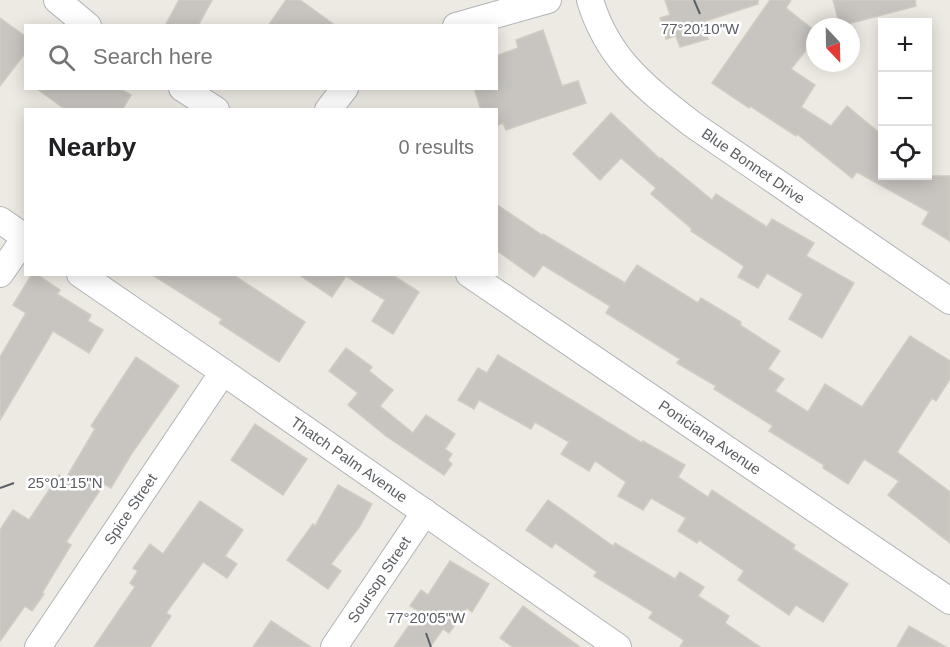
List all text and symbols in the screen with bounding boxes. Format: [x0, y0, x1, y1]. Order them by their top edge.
north arrow [806, 18, 860, 72]
map controls [878, 18, 932, 180]
button: + [878, 18, 932, 72]
text: 77°20'10"W [661, 20, 740, 37]
search box [24, 24, 498, 90]
icon: search [45, 41, 78, 74]
text: Search here [93, 44, 213, 69]
button: − [878, 72, 932, 126]
street label: Blue Bonnet Drive [699, 124, 808, 207]
button: locate [878, 126, 932, 180]
text: Nearby [48, 132, 136, 162]
text: 0 results [398, 136, 474, 158]
street label: Poniciana Avenue [656, 396, 764, 478]
street label: Thatch Palm Avenue [288, 413, 411, 506]
street label: Spice Street [100, 470, 161, 548]
text: 25°01'15"N [27, 474, 103, 491]
street label: Soursop Street [344, 533, 414, 626]
text: 77°20'05"W [387, 609, 466, 626]

